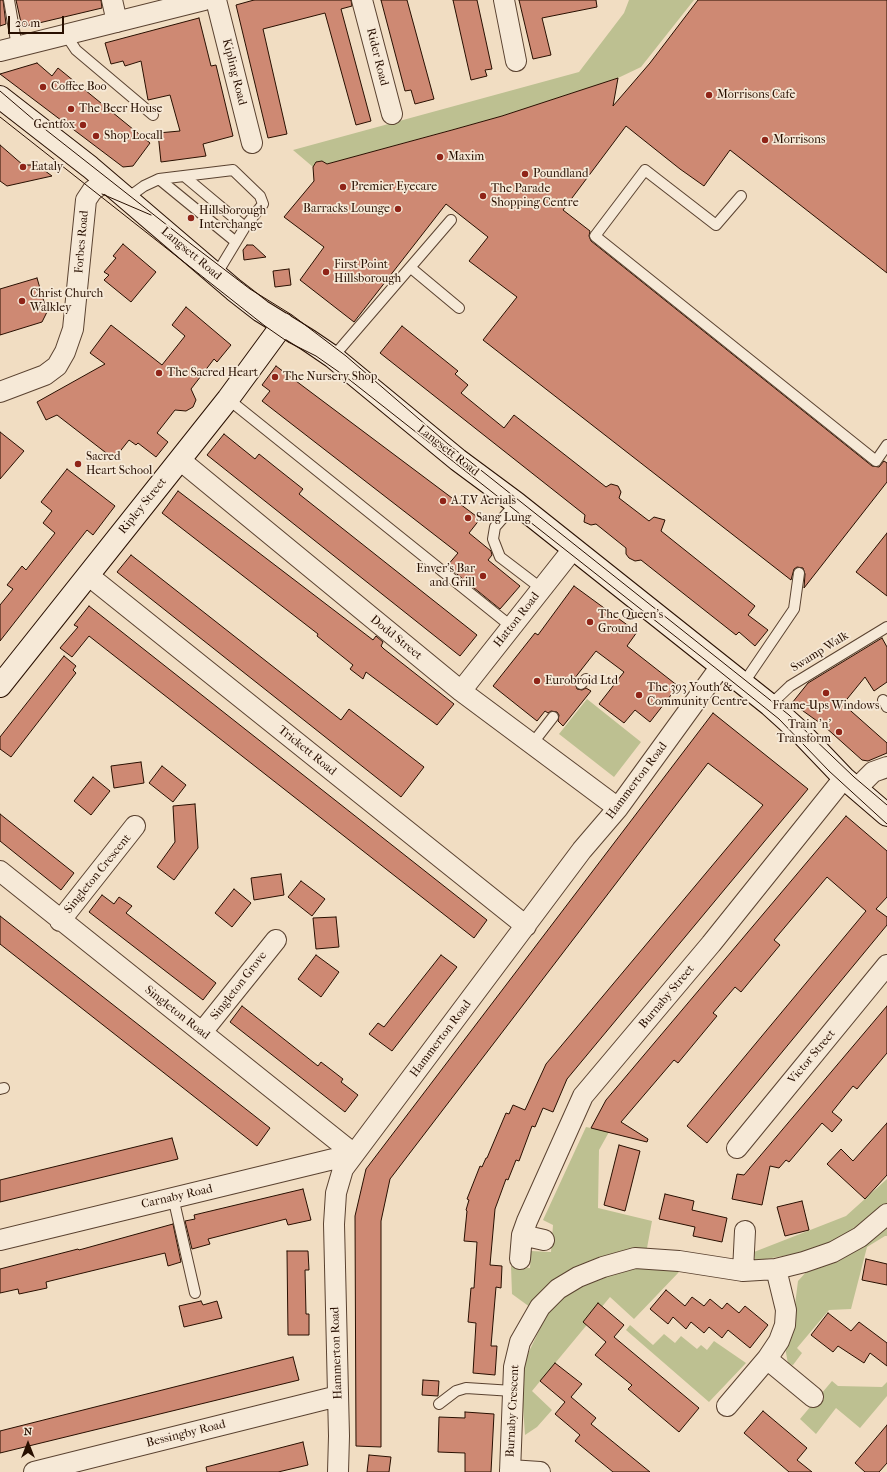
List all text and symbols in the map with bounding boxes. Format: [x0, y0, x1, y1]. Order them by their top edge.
scale bar [10, 8, 66, 34]
text: 20 m [15, 16, 40, 30]
street label: Rider Road [363, 27, 391, 87]
street label: Kipling Road [219, 37, 249, 107]
place label: Coffee Boo [51, 80, 107, 94]
marker: Coffee Boo [38, 82, 48, 92]
place label: Morrisons Cafe [717, 88, 795, 102]
marker: Morrisons Cafe [704, 90, 714, 100]
place label: The Beer House [79, 102, 162, 116]
marker: The Beer House [66, 104, 76, 114]
place label: Gentfox [34, 118, 75, 132]
marker: Gentfox [78, 120, 88, 130]
place label: Shop Locall [104, 129, 163, 143]
marker: Shop Locall [91, 131, 101, 141]
place label: Morrisons [773, 133, 825, 147]
marker: Morrisons [760, 135, 770, 145]
place label: Maxim [448, 150, 484, 164]
marker: Maxim [435, 152, 445, 162]
place label: Eataly [31, 160, 63, 174]
marker: Eataly [18, 162, 28, 172]
place label: Poundland [533, 167, 589, 181]
marker: Poundland [520, 169, 530, 179]
place label: Premier Eyecare [351, 180, 437, 194]
marker: Premier Eyecare [338, 182, 348, 192]
place label: The Parade Shopping Centre [491, 182, 579, 210]
marker: The Parade Shopping Centre [478, 191, 488, 201]
place label: Barracks Lounge [303, 202, 390, 216]
place label: Hillsborough Interchange [199, 204, 266, 232]
marker: Barracks Lounge [393, 204, 403, 214]
street label: Forbes Road [72, 210, 92, 274]
marker: Hillsborough Interchange [186, 213, 196, 223]
street label: Langsett Road [158, 225, 224, 283]
place label: First Point Hillsborough [334, 258, 401, 286]
marker: First Point Hillsborough [321, 267, 331, 277]
place label: Christ Church Walkley [30, 287, 103, 315]
marker: Christ Church Walkley [17, 296, 27, 306]
place label: The Sacred Heart [167, 366, 258, 380]
marker: The Sacred Heart [154, 368, 164, 378]
place label: The Nursery Shop [283, 370, 377, 384]
marker: The Nursery Shop [270, 372, 280, 382]
street label: Langsett Road [414, 422, 482, 480]
place label: Sacred Heart School [86, 450, 152, 478]
marker: Sacred Heart School [73, 459, 83, 469]
street label: Ripley Street [116, 475, 170, 537]
place label: A.T.V Aerials [451, 494, 516, 508]
marker: A.T.V Aerials [438, 496, 448, 506]
place label: Sang Lung [476, 511, 531, 525]
marker: Sang Lung [463, 513, 473, 523]
place label: Enver's Bar and Grill [416, 562, 475, 590]
marker: Enver's Bar and Grill [478, 571, 488, 581]
street label: Hatton Road [491, 590, 543, 650]
place label: The Queen's Ground [598, 608, 663, 636]
street label: Dodd Street [367, 613, 425, 663]
marker: The Queen's Ground [585, 617, 595, 627]
street label: Swamp Walk [788, 629, 852, 675]
place label: Eurobroid Ltd [545, 674, 618, 688]
marker: Eurobroid Ltd [532, 676, 542, 686]
place label: The 393 Youth & Community Centre [647, 681, 748, 709]
marker: Frame-Ups Windows [821, 688, 831, 698]
marker: The 393 Youth & Community Centre [634, 690, 644, 700]
place label: Frame-Ups Windows [773, 699, 879, 713]
place label: Train 'n' Transform [777, 718, 831, 746]
street label: Trickett Road [275, 723, 339, 779]
marker: Train 'n' Transform [834, 727, 844, 737]
street label: Hammerton Road [603, 740, 671, 822]
street label: Singleton Crescent [62, 831, 134, 917]
street label: Singleton Grove [208, 949, 270, 1023]
street label: Burnaby Street [636, 962, 698, 1032]
street label: Singleton Road [142, 983, 212, 1043]
street label: Hammerton Road [407, 998, 475, 1080]
street label: Victor Street [785, 1027, 839, 1087]
street label: Carnaby Road [140, 1182, 214, 1212]
street label: Hammerton Road [328, 1306, 346, 1400]
street label: Burnaby Crescent [503, 1364, 523, 1458]
street label: Bessingby Road [145, 1417, 227, 1451]
north arrow [8, 1424, 48, 1464]
text: N [24, 1425, 32, 1438]

